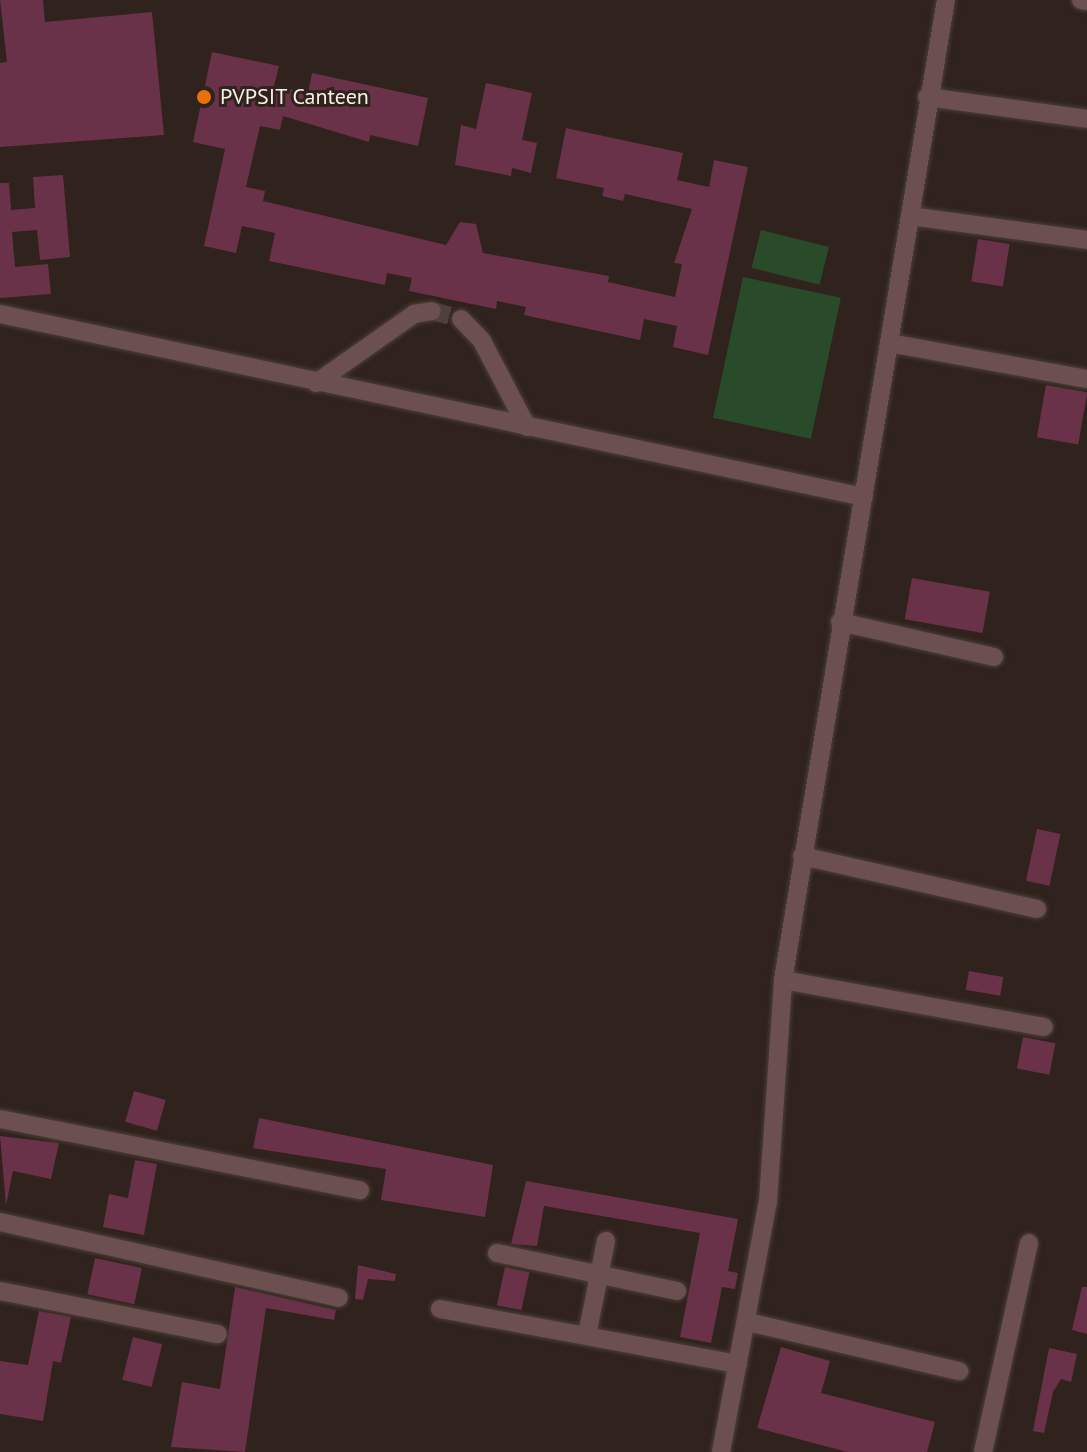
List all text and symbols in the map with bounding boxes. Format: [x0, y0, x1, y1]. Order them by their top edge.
place label: PVPSIT Canteen [220, 84, 370, 110]
marker: PVPSIT Canteen [195, 88, 213, 106]

